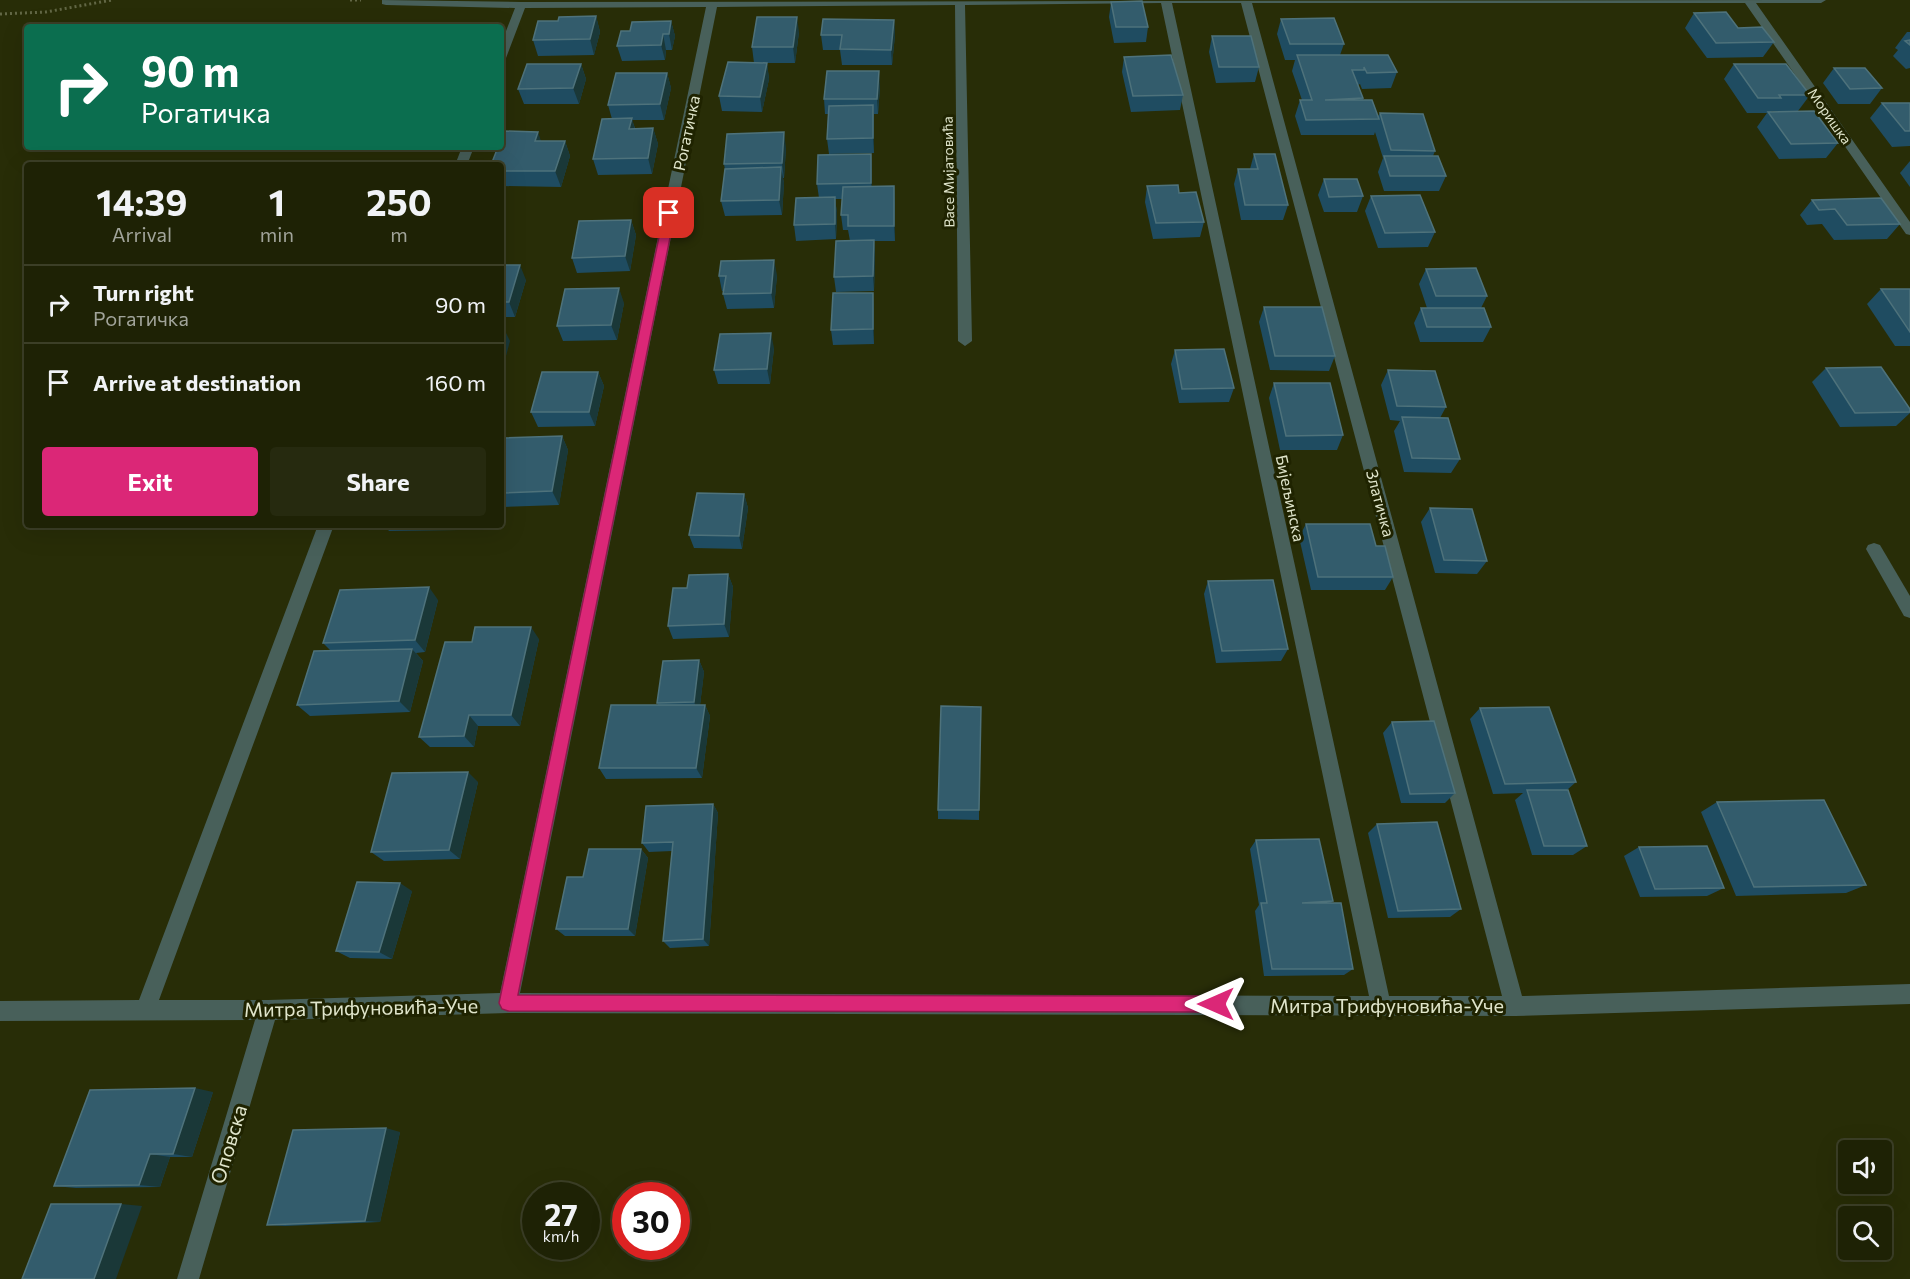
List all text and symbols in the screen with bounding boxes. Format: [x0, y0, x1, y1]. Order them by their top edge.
text: 90 m [141, 44, 240, 96]
icon: right [42, 48, 120, 126]
street label: Моришка [1805, 85, 1855, 147]
street label: Рогатичка [669, 94, 703, 172]
text: Рогатичка [141, 96, 270, 129]
street label: Васе Мијатовића [939, 116, 957, 228]
text: 14:39 [96, 179, 187, 223]
text: 1 [269, 179, 285, 223]
text: 250 [366, 179, 432, 223]
pin [643, 187, 694, 238]
icon: arrive [652, 196, 685, 229]
text: Arrival [112, 222, 172, 246]
text: min [260, 222, 294, 246]
text: m [390, 222, 408, 246]
text: Turn right [93, 279, 194, 306]
icon: right [42, 288, 75, 321]
text: 90 m [435, 291, 486, 318]
text: Рогатичка [93, 306, 189, 330]
icon: arrive [42, 366, 75, 399]
text: Arrive at destination [93, 369, 301, 396]
text: 160 m [425, 369, 486, 396]
button: Exit [42, 447, 258, 516]
button: Share [270, 447, 486, 516]
street label: Бијељинска [1273, 453, 1309, 543]
street label: Златичка [1363, 467, 1399, 539]
position arrow [1184, 972, 1248, 1036]
street label: Митра Трифуновића-Уче [244, 993, 478, 1021]
street label: Митра Трифуновића-Уче [1270, 993, 1504, 1017]
street label: Оповска [205, 1102, 251, 1186]
map controls [1838, 1140, 1892, 1260]
button: sound [1838, 1140, 1892, 1194]
speed limit sign: 30 [612, 1182, 690, 1260]
text: 27 [544, 1195, 578, 1232]
button: search [1838, 1206, 1892, 1260]
text: km/h [543, 1227, 579, 1245]

